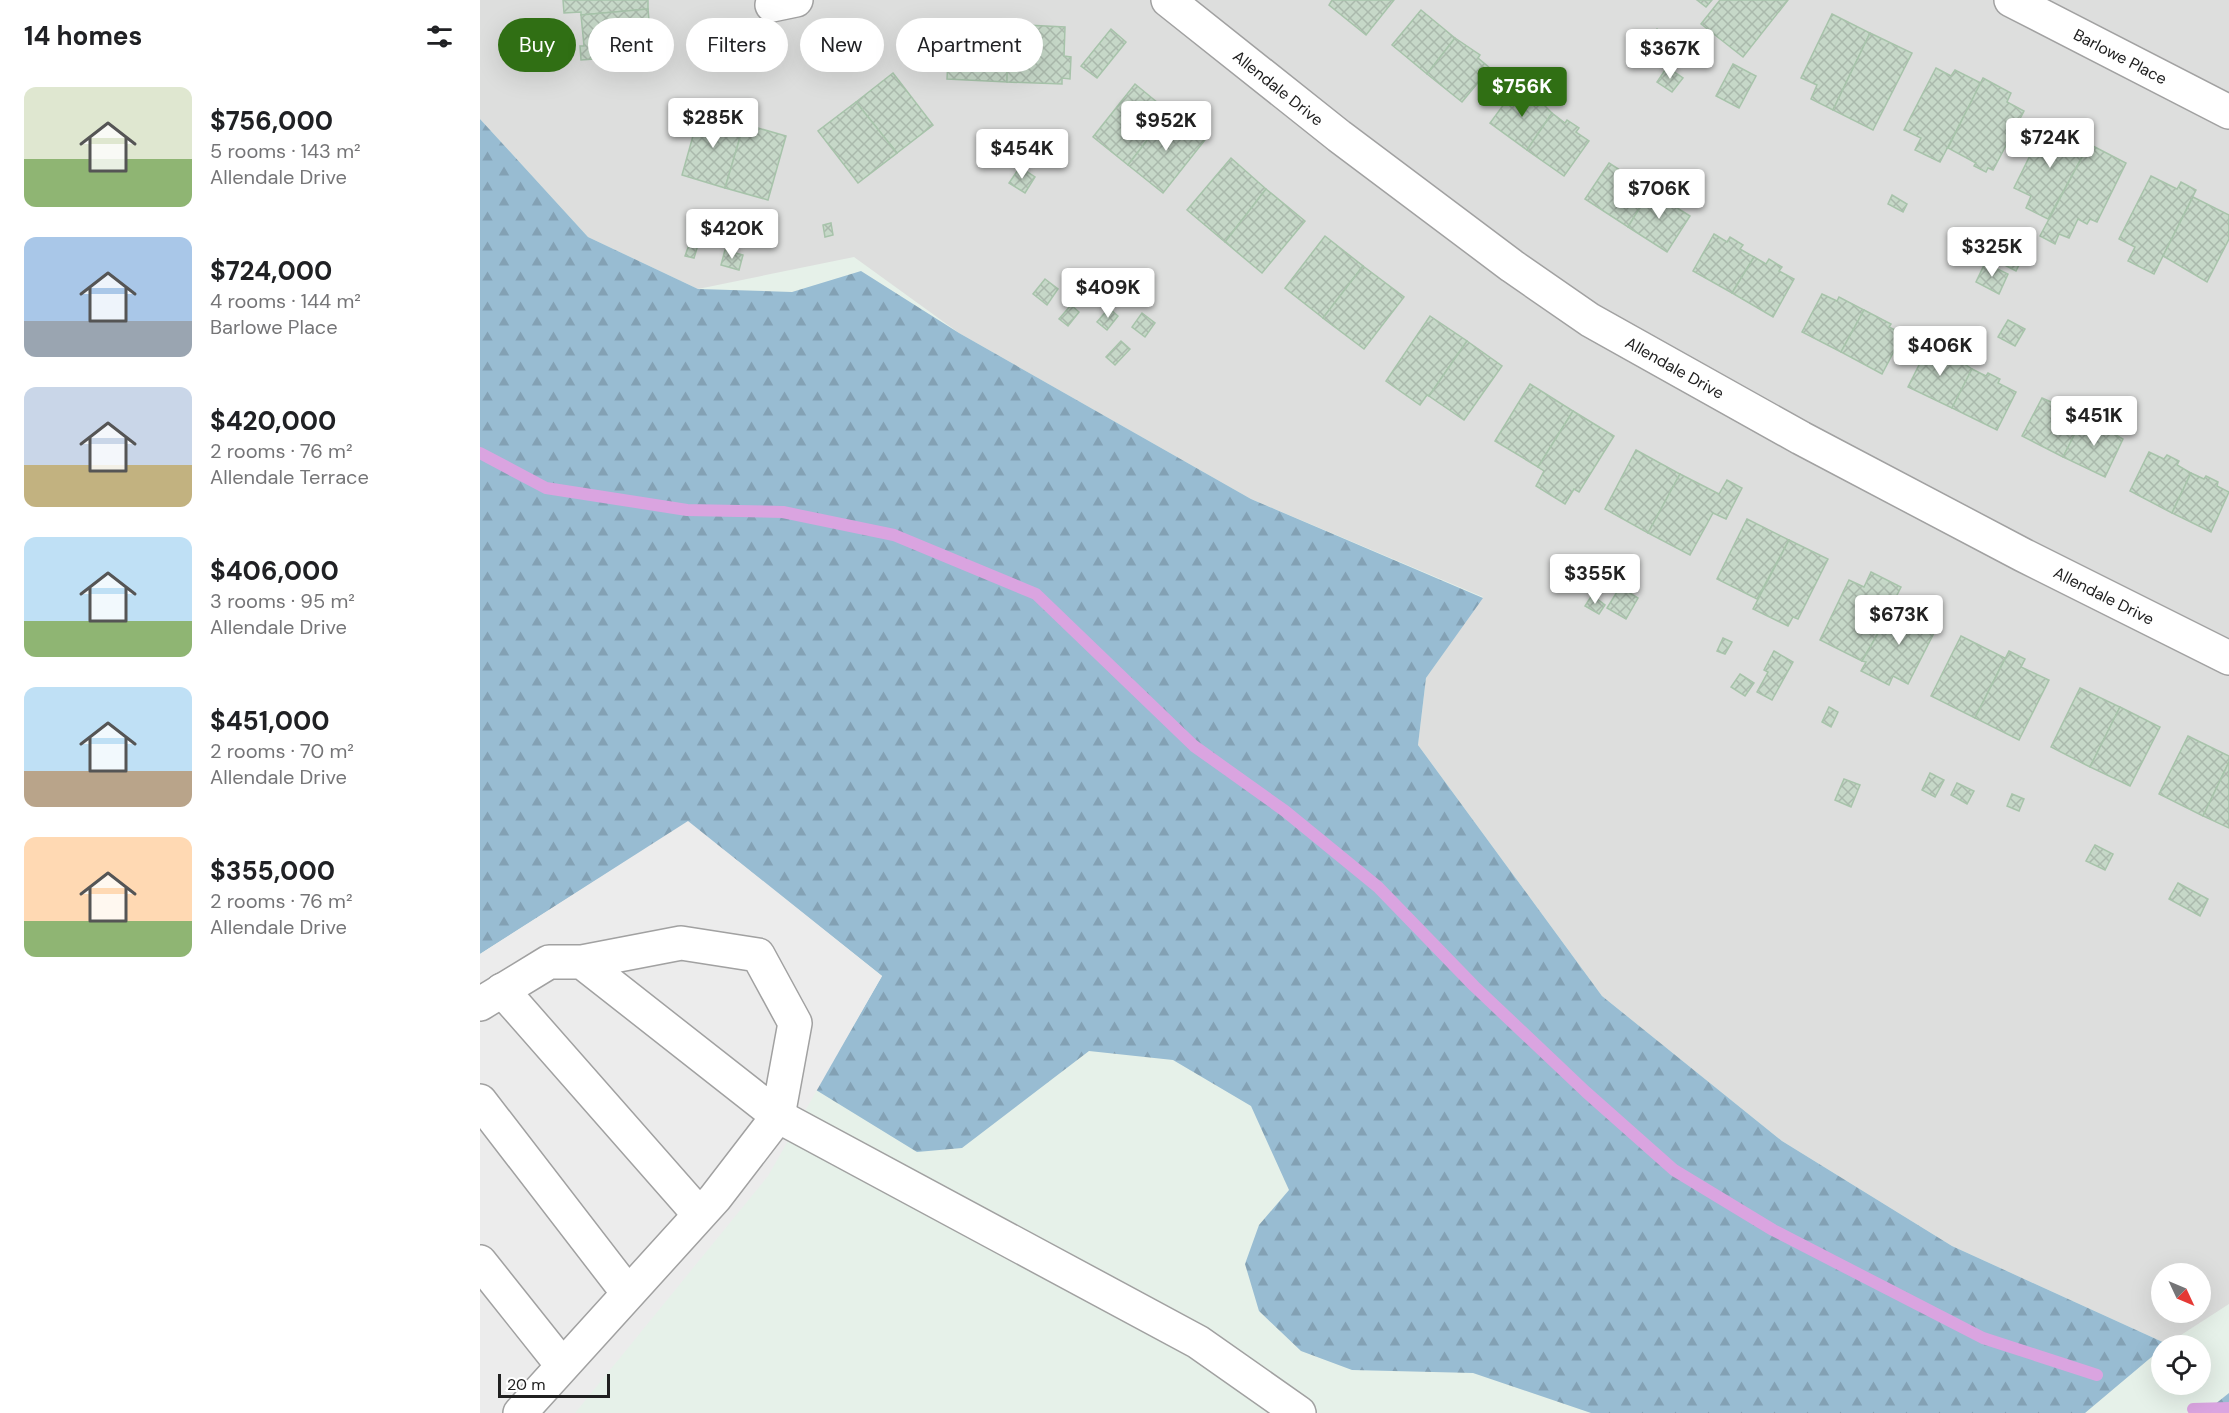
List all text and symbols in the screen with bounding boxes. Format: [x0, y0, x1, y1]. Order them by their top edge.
chip: Buy [498, 18, 576, 72]
chip: Rent [588, 18, 674, 72]
chip: Filters [686, 18, 788, 72]
chip: New [800, 18, 884, 72]
chip: Apartment [896, 18, 1043, 72]
text: 14 homes [24, 19, 142, 53]
icon: filters [423, 20, 456, 53]
street label: Barlowe Place [2070, 24, 2170, 89]
pin: $367K [1628, 29, 1712, 80]
text: $367K [1640, 35, 1700, 61]
street label: Allendale Drive [1229, 46, 1328, 131]
pin: $756K [1480, 67, 1564, 118]
text: $756K [1492, 73, 1552, 99]
pin: $285K [671, 98, 755, 149]
pin: $952K [1124, 101, 1208, 152]
text: $756,000 [210, 104, 333, 138]
text: $285K [682, 104, 744, 130]
text: $952K [1135, 107, 1197, 133]
icon: home [72, 111, 144, 183]
pin: $724K [2008, 118, 2092, 169]
text: $724K [2020, 124, 2080, 150]
pin: $454K [980, 129, 1064, 180]
text: $454K [990, 135, 1054, 161]
text: 5 rooms · 143 m² [210, 138, 361, 164]
text: Allendale Drive [210, 164, 347, 190]
pin: $706K [1617, 169, 1701, 220]
text: $706K [1628, 175, 1690, 201]
pin: $420K [690, 209, 774, 260]
text: $420K [700, 215, 764, 241]
pin: $325K [1950, 227, 2034, 278]
text: $325K [1961, 233, 2023, 259]
text: $724,000 [210, 254, 332, 288]
icon: home [72, 261, 144, 333]
pin: $409K [1066, 268, 1150, 319]
text: $409K [1076, 274, 1140, 300]
text: 4 rooms · 144 m² [210, 288, 361, 314]
text: Barlowe Place [210, 314, 338, 340]
pin: $406K [1898, 326, 1982, 377]
street label: Allendale Drive [1622, 332, 1728, 404]
text: $406K [1908, 332, 1972, 358]
pin: $451K [2052, 396, 2136, 447]
text: $451K [2065, 402, 2123, 428]
text: $420,000 [210, 404, 336, 438]
icon: home [72, 411, 144, 483]
text: 2 rooms · 76 m² [210, 438, 353, 464]
text: Allendale Terrace [210, 464, 369, 490]
text: $406,000 [210, 554, 339, 588]
pin: $355K [1553, 554, 1637, 605]
text: $355K [1564, 560, 1626, 586]
icon: home [72, 561, 144, 633]
street label: Allendale Drive [2050, 562, 2158, 630]
text: 3 rooms · 95 m² [210, 588, 355, 614]
pin: $673K [1857, 595, 1941, 646]
text: $673K [1869, 601, 1929, 627]
text: Allendale Drive [210, 614, 347, 640]
text: $451,000 [210, 704, 330, 738]
icon: home [72, 711, 144, 783]
text: 2 rooms · 70 m² [210, 738, 354, 764]
text: Allendale Drive [210, 764, 347, 790]
text: $355,000 [210, 854, 335, 888]
icon: home [72, 861, 144, 933]
text: 2 rooms · 76 m² [210, 888, 353, 914]
text: Allendale Drive [210, 914, 347, 940]
north arrow [2151, 1263, 2211, 1323]
map controls [2151, 1263, 2211, 1395]
button: locate [2151, 1335, 2211, 1395]
scale bar [498, 1371, 610, 1398]
text: 20 m [507, 1374, 546, 1395]

